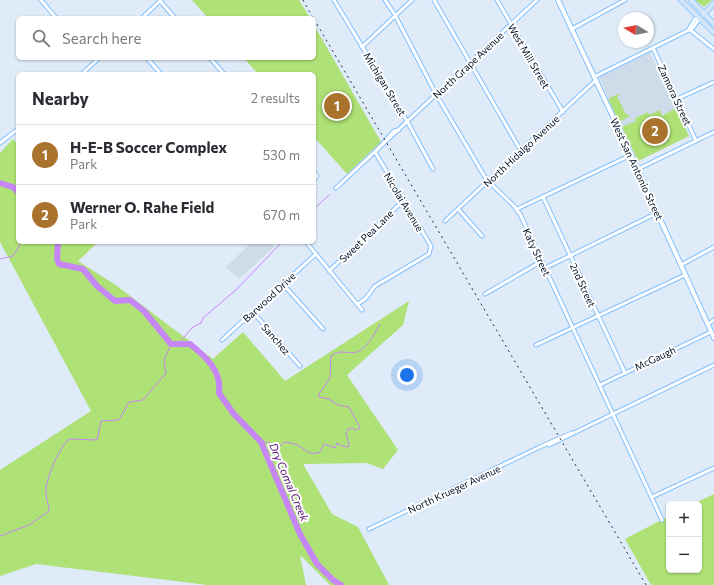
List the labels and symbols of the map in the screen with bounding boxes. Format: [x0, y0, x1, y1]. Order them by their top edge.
north arrow [618, 12, 654, 48]
street label: West Mill Street [506, 22, 552, 90]
street label: North Grape Avenue [430, 29, 506, 101]
street label: Michigan Street [361, 50, 409, 118]
street label: Zamora Street [656, 63, 694, 127]
pin: 1 [324, 91, 350, 121]
street label: North Hidalgo Avenue [481, 113, 561, 189]
street label: West San Antonio Street [608, 116, 666, 222]
pin: 2 [642, 116, 668, 146]
street label: Nicolai Avenue [382, 170, 426, 234]
street label: Sweet Pea Lane [336, 207, 396, 265]
street label: Katy Street [521, 226, 553, 278]
street label: 2nd Street [568, 261, 598, 309]
street label: Barwood Drive [240, 270, 298, 324]
street label: Sanchez [259, 321, 293, 357]
street label: McGaugh [633, 343, 677, 373]
your location [397, 365, 417, 385]
water label: Dry Comal Creek [267, 441, 312, 524]
street label: North Krueger Avenue [406, 462, 502, 516]

